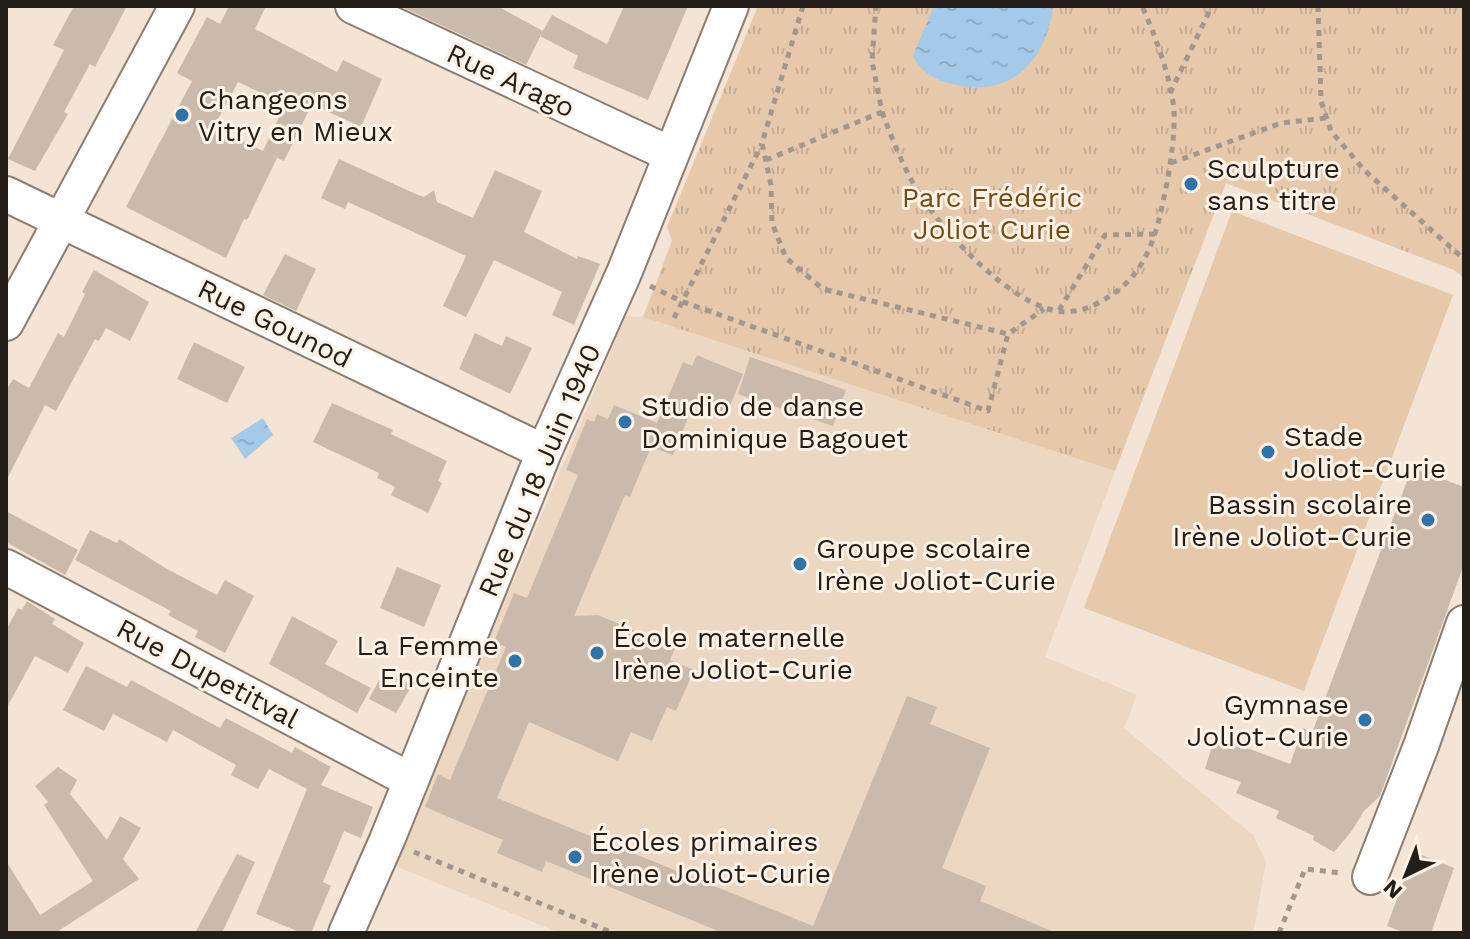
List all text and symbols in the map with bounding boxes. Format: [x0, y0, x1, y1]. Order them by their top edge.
street label: Rue Arago [442, 37, 580, 124]
place label: Changeons Vitry en Mieux [198, 83, 393, 148]
marker: Changeons Vitry en Mieux [173, 106, 191, 124]
place label: Sculpture sans titre [1207, 152, 1340, 217]
marker: Sculpture sans titre [1182, 175, 1200, 193]
park label: Parc Frédéric Joliot Curie [902, 181, 1082, 246]
street label: Rue Gounod [192, 272, 357, 375]
street label: Rue du 18 Juin 1940 [471, 339, 608, 602]
place label: Studio de danse Dominique Bagouet [641, 390, 908, 455]
marker: Studio de danse Dominique Bagouet [616, 413, 634, 431]
place label: Stade Joliot-Curie [1284, 420, 1446, 485]
marker: Stade Joliot-Curie [1259, 443, 1277, 461]
place label: Bassin scolaire Irène Joliot-Curie [1172, 488, 1412, 553]
marker: Bassin scolaire Irène Joliot-Curie [1419, 511, 1437, 529]
place label: Groupe scolaire Irène Joliot-Curie [816, 532, 1056, 597]
marker: Groupe scolaire Irène Joliot-Curie [791, 555, 809, 573]
street label: Rue Dupetitval [111, 612, 305, 736]
place label: École maternelle Irène Joliot-Curie [613, 621, 853, 686]
place label: La Femme Enceinte [356, 629, 499, 694]
marker: École maternelle Irène Joliot-Curie [588, 644, 606, 662]
marker: La Femme Enceinte [506, 652, 524, 670]
place label: Gymnase Joliot-Curie [1187, 688, 1349, 753]
marker: Gymnase Joliot-Curie [1356, 711, 1374, 729]
place label: Écoles primaires Irène Joliot-Curie [591, 825, 831, 890]
north arrow [1366, 835, 1446, 915]
marker: Écoles primaires Irène Joliot-Curie [566, 848, 584, 866]
text: N [1378, 875, 1407, 904]

